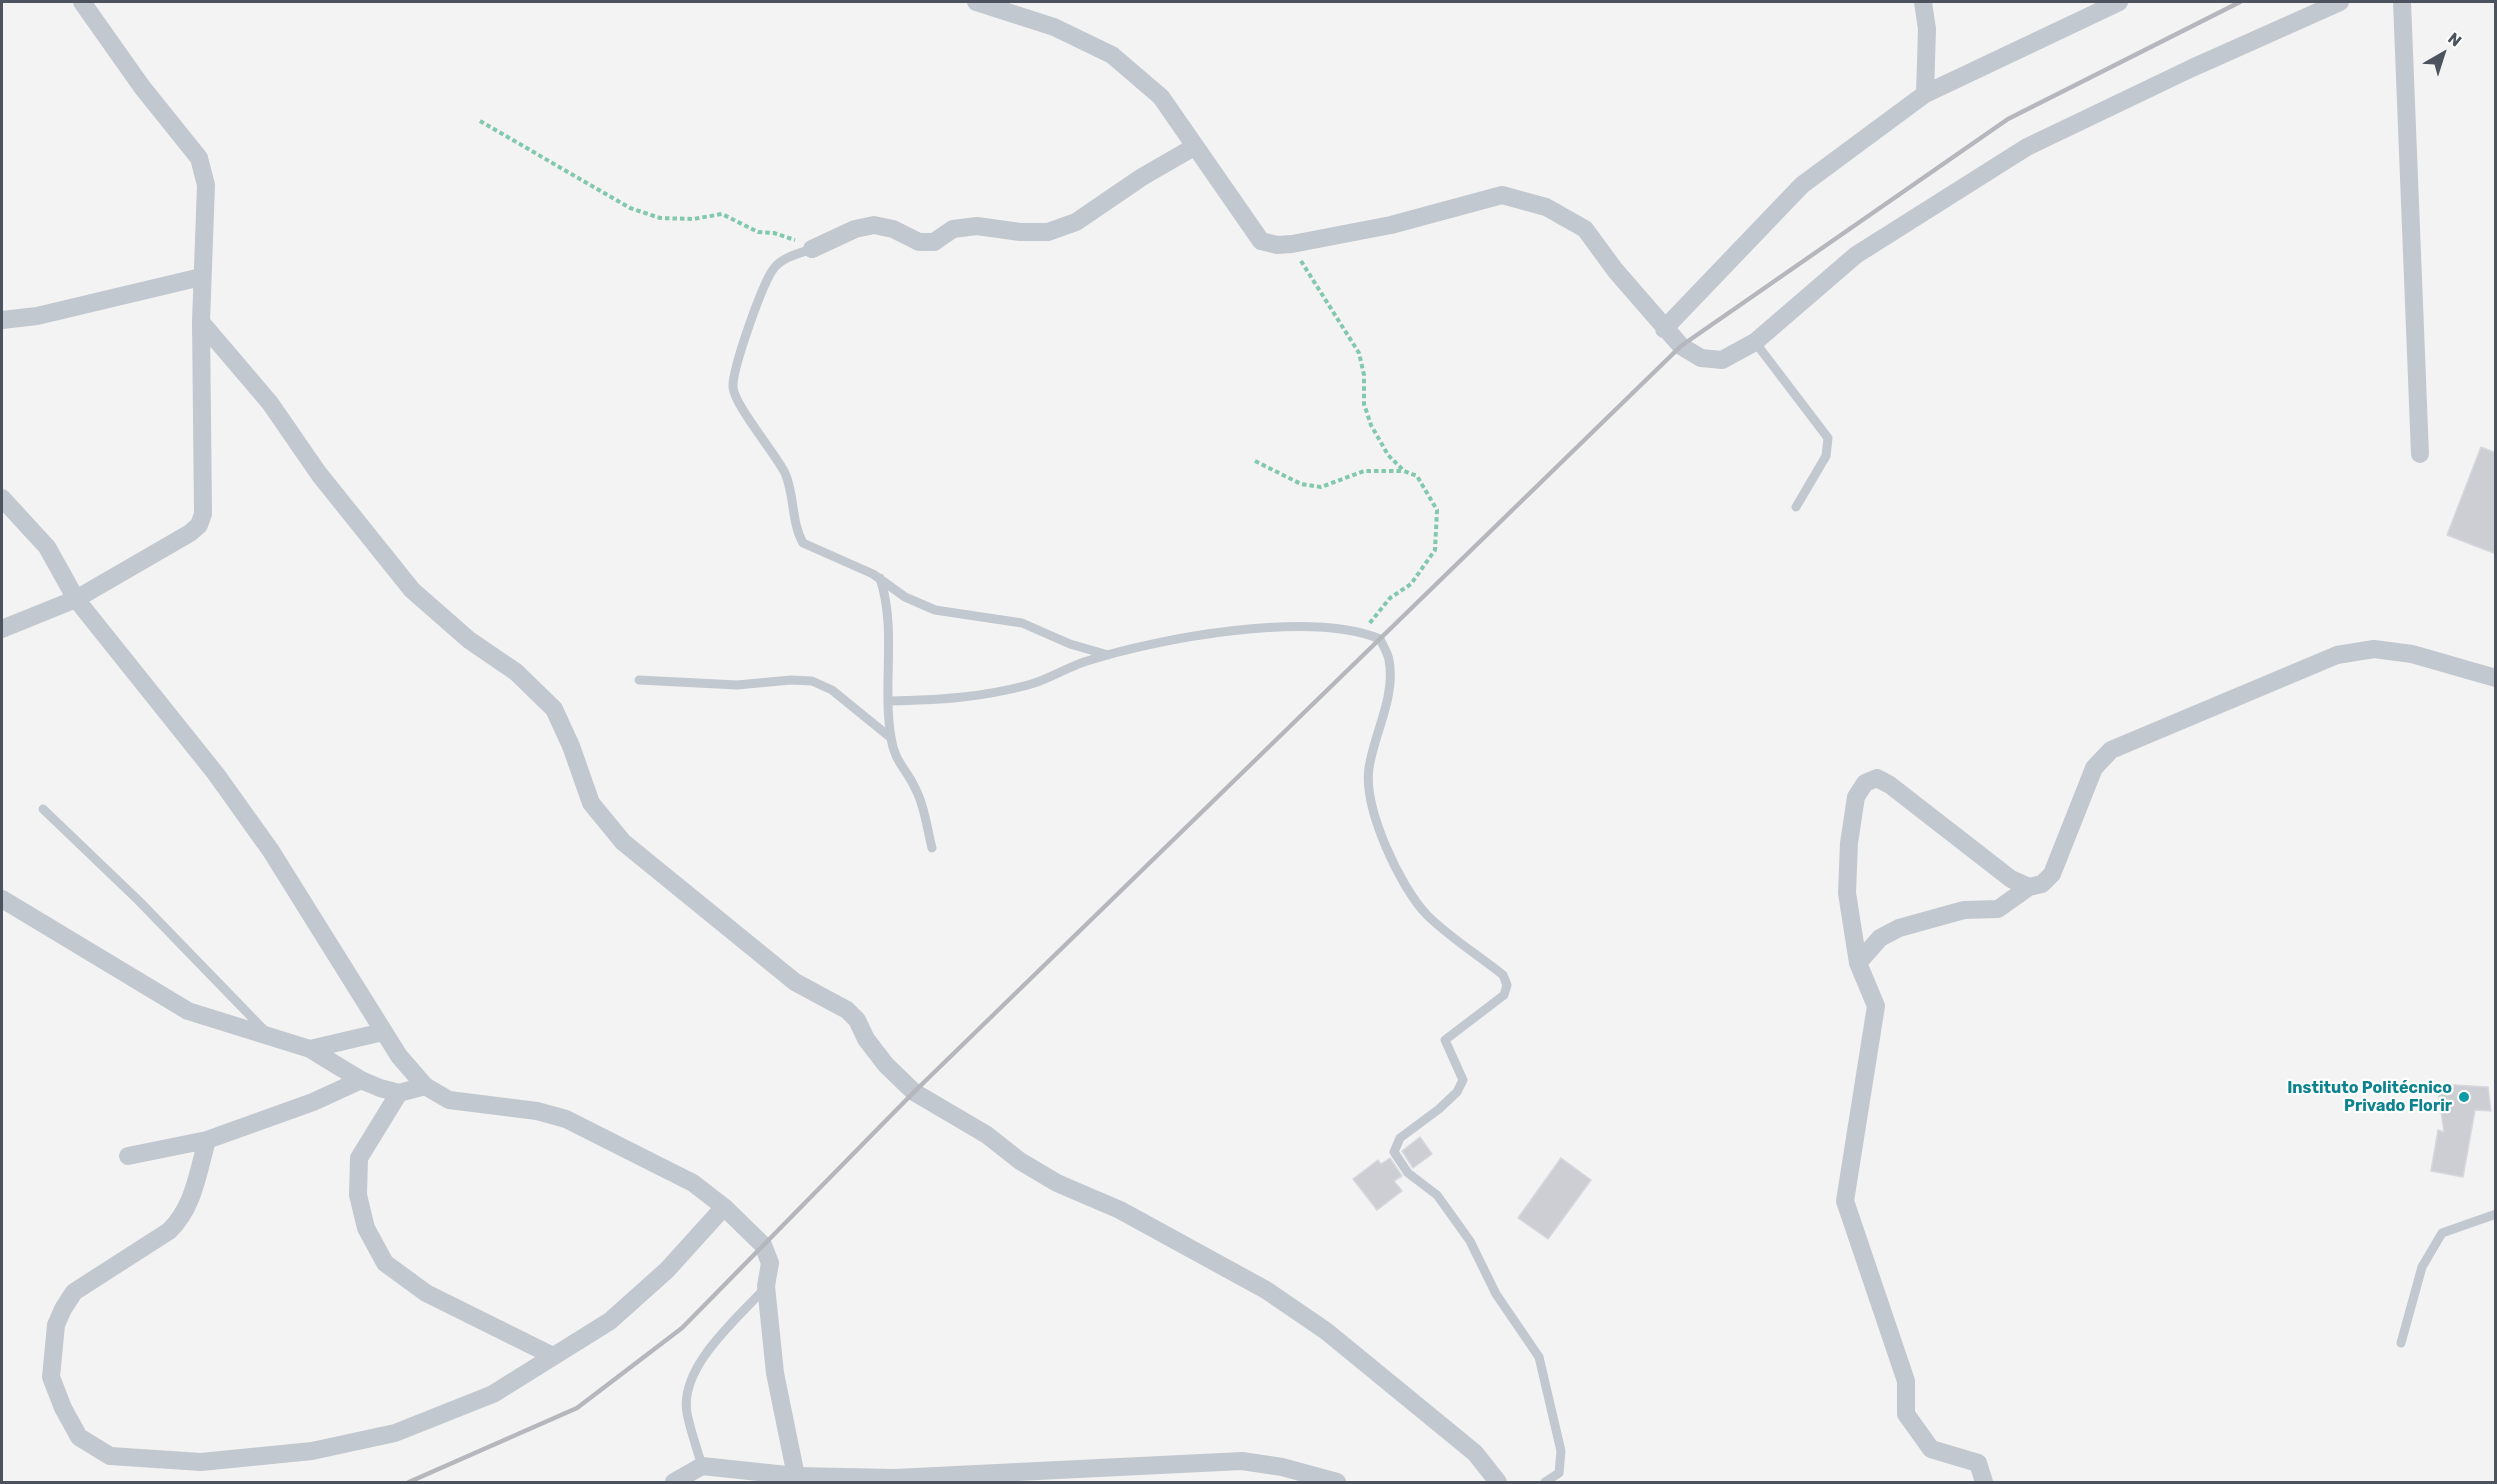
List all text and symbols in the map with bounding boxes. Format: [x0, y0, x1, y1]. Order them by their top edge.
north arrow [2413, 24, 2473, 84]
text: N [2444, 29, 2465, 51]
place label: Instituto Politécnico Privado Florir [2287, 1078, 2452, 1116]
marker: Instituto Politécnico Privado Florir [2457, 1090, 2471, 1104]

